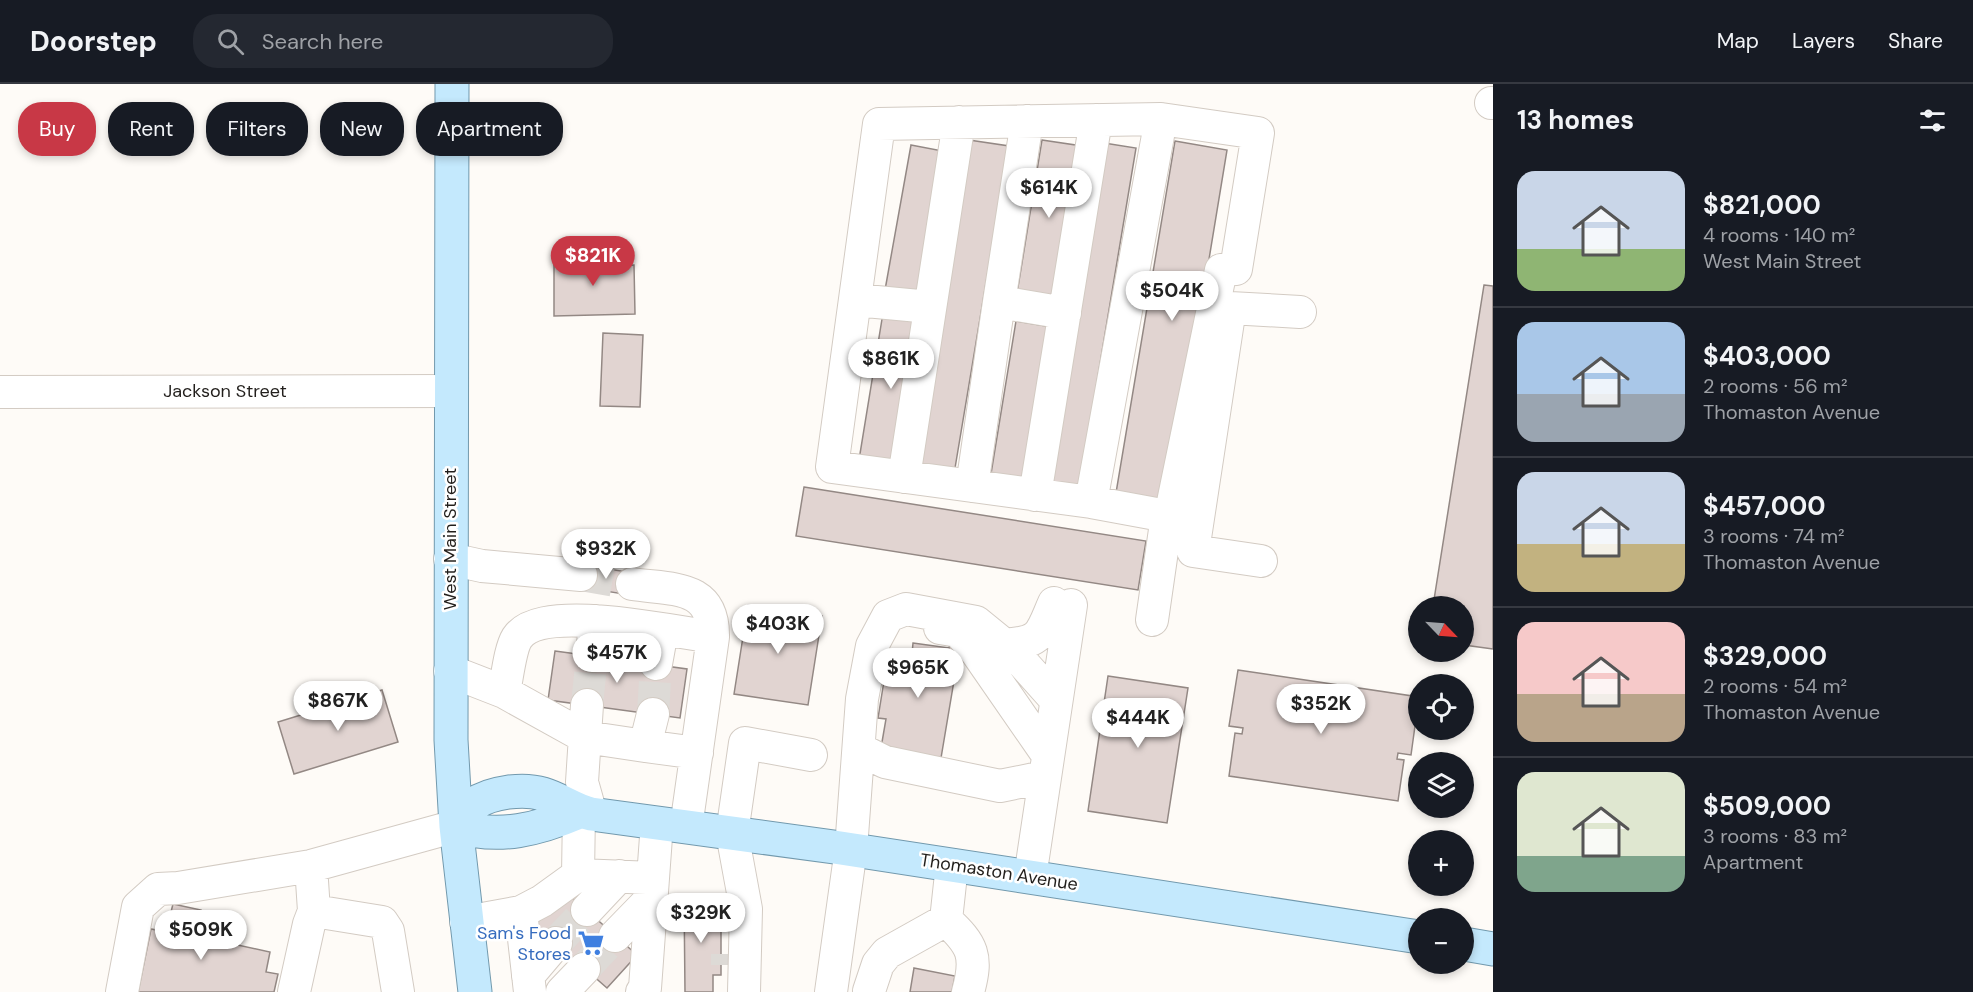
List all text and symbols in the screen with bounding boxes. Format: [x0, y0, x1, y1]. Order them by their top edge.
search box [193, 14, 613, 68]
text: Doorstep [30, 23, 157, 60]
icon: search [214, 25, 247, 58]
text: Search here [262, 27, 383, 56]
text: Map [1717, 27, 1759, 55]
text: Layers [1792, 27, 1855, 55]
text: Share [1888, 27, 1943, 55]
chip: Buy [18, 102, 96, 156]
chip: Rent [108, 102, 194, 156]
chip: Filters [206, 102, 308, 156]
chip: New [320, 102, 404, 156]
chip: Apartment [416, 102, 563, 156]
text: 13 homes [1517, 103, 1634, 137]
icon: filters [1916, 104, 1949, 137]
pin: $614K [1007, 168, 1091, 219]
text: $614K [1020, 174, 1078, 200]
text: $821,000 [1703, 188, 1821, 222]
icon: home [1565, 195, 1637, 267]
text: 4 rooms · 140 m² [1703, 222, 1855, 248]
pin: $821K [551, 236, 635, 287]
text: $821K [565, 242, 621, 268]
text: West Main Street [1703, 248, 1861, 274]
pin: $504K [1130, 271, 1214, 322]
text: $504K [1140, 277, 1204, 303]
pin: $861K [849, 339, 933, 390]
text: $403,000 [1703, 339, 1831, 373]
text: $861K [862, 345, 920, 371]
icon: home [1565, 346, 1637, 418]
text: 2 rooms · 56 m² [1703, 373, 1848, 399]
street label: Jackson Street [163, 379, 287, 403]
text: Thomaston Avenue [1703, 399, 1880, 425]
street label: West Main Street [438, 468, 462, 610]
text: $457,000 [1703, 489, 1826, 523]
icon: home [1565, 496, 1637, 568]
text: 3 rooms · 74 m² [1703, 523, 1845, 549]
pin: $932K [564, 529, 648, 580]
text: $932K [575, 535, 637, 561]
text: Thomaston Avenue [1703, 549, 1880, 575]
north arrow [1408, 596, 1474, 662]
map controls [1408, 596, 1474, 974]
pin: $403K [736, 604, 820, 655]
text: $403K [746, 610, 810, 636]
pin: $457K [575, 633, 659, 684]
text: $457K [586, 639, 648, 665]
text: $329,000 [1703, 639, 1827, 673]
icon: home [1565, 646, 1637, 718]
pin: $965K [876, 648, 960, 699]
text: $965K [887, 654, 949, 680]
text: 2 rooms · 54 m² [1703, 673, 1847, 699]
button: locate [1408, 674, 1474, 740]
pin: $867K [296, 681, 380, 732]
pin: $352K [1279, 684, 1363, 735]
text: $867K [307, 687, 369, 713]
text: $352K [1290, 690, 1352, 716]
pin: $444K [1096, 698, 1180, 749]
text: Thomaston Avenue [1703, 699, 1880, 725]
text: $444K [1106, 704, 1170, 730]
button: layers [1408, 752, 1474, 818]
text: $509,000 [1703, 789, 1831, 823]
icon: home [1565, 796, 1637, 868]
text: 3 rooms · 83 m² [1703, 823, 1847, 849]
button: + [1408, 830, 1474, 896]
street label: Thomaston Avenue [918, 848, 1080, 896]
text: Apartment [1703, 849, 1803, 875]
pin: $329K [659, 893, 743, 944]
text: $329K [670, 899, 732, 925]
button: − [1408, 908, 1474, 974]
pin: $509K [159, 910, 243, 961]
text: $509K [169, 916, 233, 942]
place label: Sam's Food Stores [477, 921, 571, 966]
supermarket icon: Sam's Food Stores [576, 928, 606, 958]

